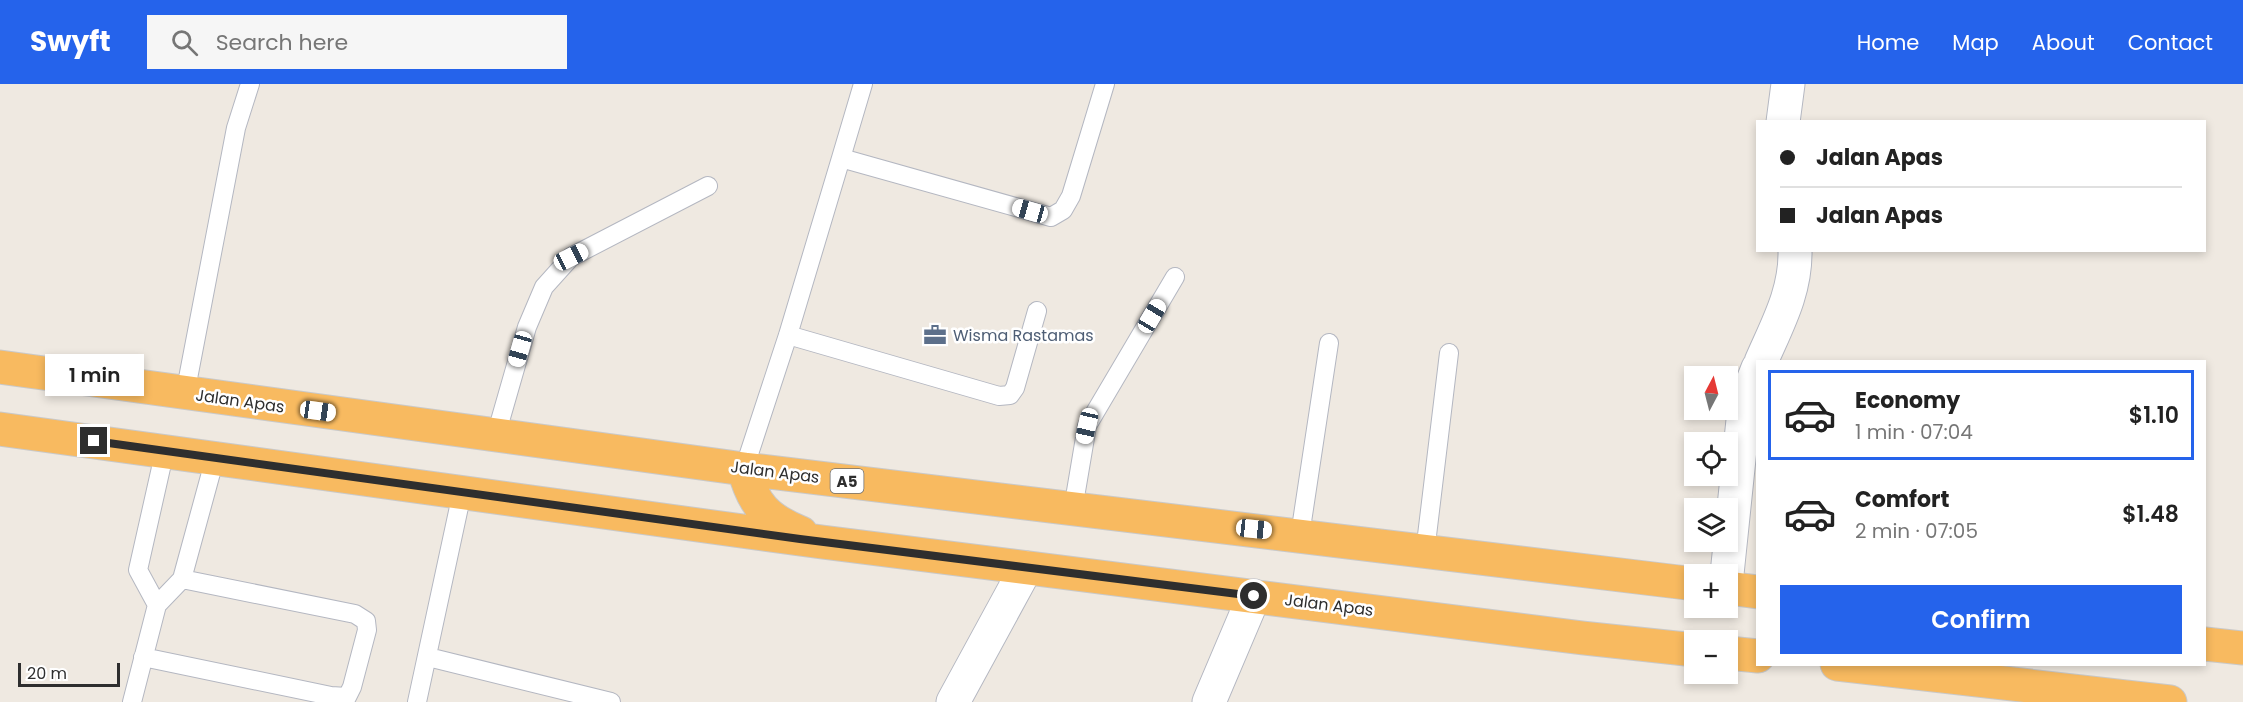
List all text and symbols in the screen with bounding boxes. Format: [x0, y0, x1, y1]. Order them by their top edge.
search box [147, 15, 567, 69]
text: Swyft [30, 22, 111, 61]
icon: search [168, 26, 201, 59]
text: Search here [216, 27, 348, 58]
text: Home [1857, 28, 1919, 57]
text: Map [1952, 28, 1999, 57]
text: About [2032, 28, 2095, 57]
text: Contact [2128, 28, 2213, 57]
text: Jalan Apas [1816, 142, 1943, 173]
car [1010, 197, 1050, 225]
text: Jalan Apas [1816, 200, 1943, 231]
car [551, 241, 591, 273]
car [1135, 296, 1169, 336]
office icon: Wisma Rastamas [922, 322, 948, 348]
place label: Wisma Rastamas [953, 324, 1094, 347]
car [506, 329, 534, 369]
callout: 1 min [44, 354, 144, 396]
text: 1 min [69, 361, 120, 389]
north arrow [1684, 366, 1738, 420]
map controls [1684, 366, 1738, 684]
street label: Jalan Apas [194, 383, 286, 419]
text: Economy [1855, 385, 1960, 416]
icon: car [1783, 388, 1837, 442]
car [299, 400, 337, 422]
text: $1.10 [2129, 400, 2179, 431]
car [1074, 406, 1100, 446]
text: 1 min · 07:04 [1855, 418, 1973, 446]
route end [80, 427, 107, 454]
button: locate [1684, 432, 1738, 486]
street label: Jalan Apas [729, 455, 821, 489]
road number: A5 [830, 469, 864, 493]
text: Comfort [1855, 484, 1949, 515]
icon: car [1783, 487, 1837, 541]
button: layers [1684, 498, 1738, 552]
text: $1.48 [2122, 499, 2179, 530]
text: 2 min · 07:05 [1855, 517, 1978, 545]
car [1235, 518, 1273, 540]
button: + [1684, 564, 1738, 618]
route start [1240, 582, 1267, 609]
button: Confirm [1780, 585, 2182, 654]
street label: Jalan Apas [1283, 588, 1375, 622]
button: − [1684, 630, 1738, 684]
scale bar [18, 660, 120, 688]
text: 20 m [27, 662, 67, 685]

